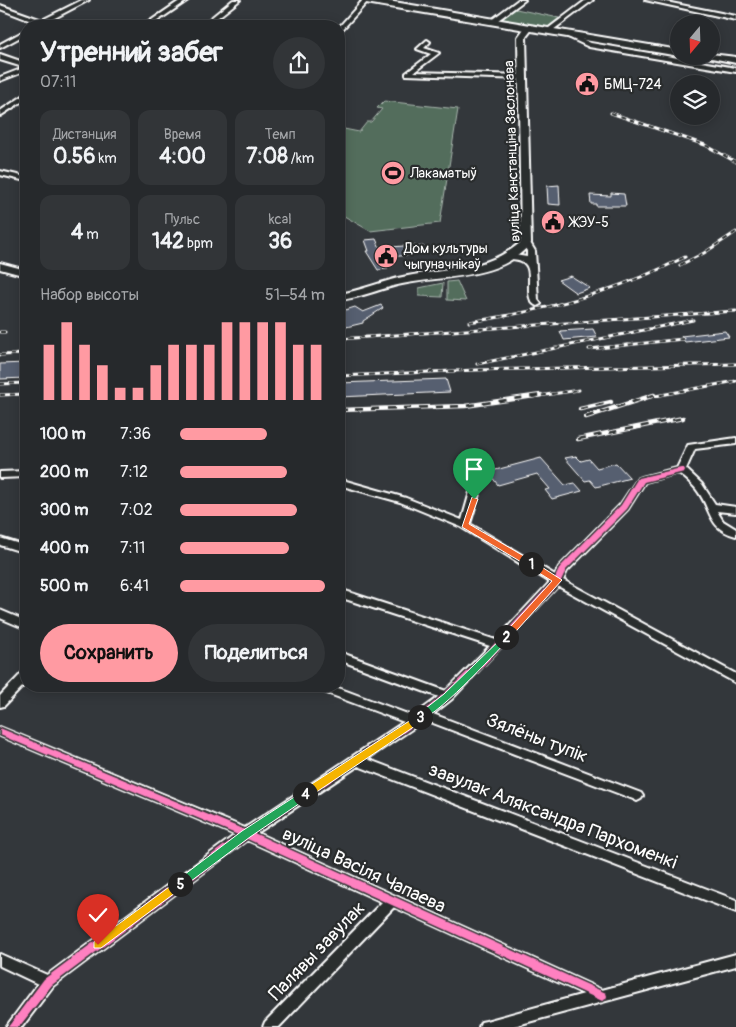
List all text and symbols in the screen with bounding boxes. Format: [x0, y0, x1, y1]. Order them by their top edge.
north arrow [670, 15, 720, 65]
map controls [670, 15, 720, 125]
text: Утренний забег [40, 35, 223, 70]
button: share [273, 37, 325, 89]
street label: вуліца Канстанціна Заслонава [500, 60, 524, 242]
public building icon: БМЦ-724 [574, 71, 600, 97]
text: 07:11 [40, 72, 76, 92]
button: layers [670, 75, 720, 125]
place label: БМЦ-724 [604, 76, 662, 93]
text: Дистанция [53, 126, 117, 143]
text: Время [164, 126, 201, 143]
text: Темп [265, 126, 296, 143]
text: 0.56 [53, 143, 95, 170]
text: 4:00 [159, 143, 206, 170]
text: 7:08 [246, 143, 288, 170]
text: km [95, 150, 117, 167]
text: /km [288, 150, 314, 167]
sports icon: Лакаматыў [380, 160, 406, 186]
place label: Лакаматыў [409, 165, 476, 182]
public building icon: ЖЭУ-5 [540, 209, 566, 235]
text: Пульс [165, 211, 200, 228]
text: kcal [269, 211, 292, 228]
place label: ЖЭУ-5 [568, 214, 609, 231]
text: 4 [71, 219, 83, 246]
text: m [83, 226, 99, 243]
text: 142 [152, 228, 184, 255]
text: 36 [268, 228, 292, 255]
text: bpm [184, 235, 213, 252]
place label: Дом культуры чыгуначнікаў [403, 240, 488, 273]
public building icon: Дом культуры чыгуначнікаў [373, 243, 399, 269]
text: Набор высоты [40, 285, 139, 305]
text: 51–54 m [265, 285, 325, 305]
text: 100 m [40, 424, 86, 444]
text: 7:36 [120, 424, 151, 444]
pin [453, 448, 495, 499]
icon: arrive [460, 455, 488, 483]
text: 200 m [40, 462, 88, 482]
text: 7:12 [120, 462, 148, 482]
text: 300 m [40, 500, 88, 520]
text: 7:02 [120, 500, 153, 520]
text: 400 m [40, 538, 89, 558]
text: 7:11 [120, 538, 145, 558]
pin: 1 [518, 552, 544, 576]
text: 1 [529, 556, 534, 573]
text: 500 m [40, 576, 88, 596]
text: 6:41 [120, 576, 149, 596]
button: Сохранить [40, 624, 178, 682]
button: Поделиться [188, 624, 325, 682]
pin: 2 [494, 624, 518, 650]
text: 2 [503, 629, 510, 646]
pin: 3 [408, 704, 432, 730]
street label: Зялёны тупік [483, 708, 591, 768]
text: 3 [417, 709, 424, 726]
street label: завулак Аляксандра Пархоменкі [425, 757, 681, 875]
pin: 4 [292, 782, 318, 806]
text: 4 [301, 786, 310, 803]
street label: вуліца Васіля Чапаева [278, 822, 450, 918]
pin: 5 [168, 872, 192, 896]
text: 5 [177, 876, 184, 893]
pin [77, 894, 119, 945]
street label: Палявы завулак [264, 896, 371, 1006]
icon: check [84, 901, 112, 929]

